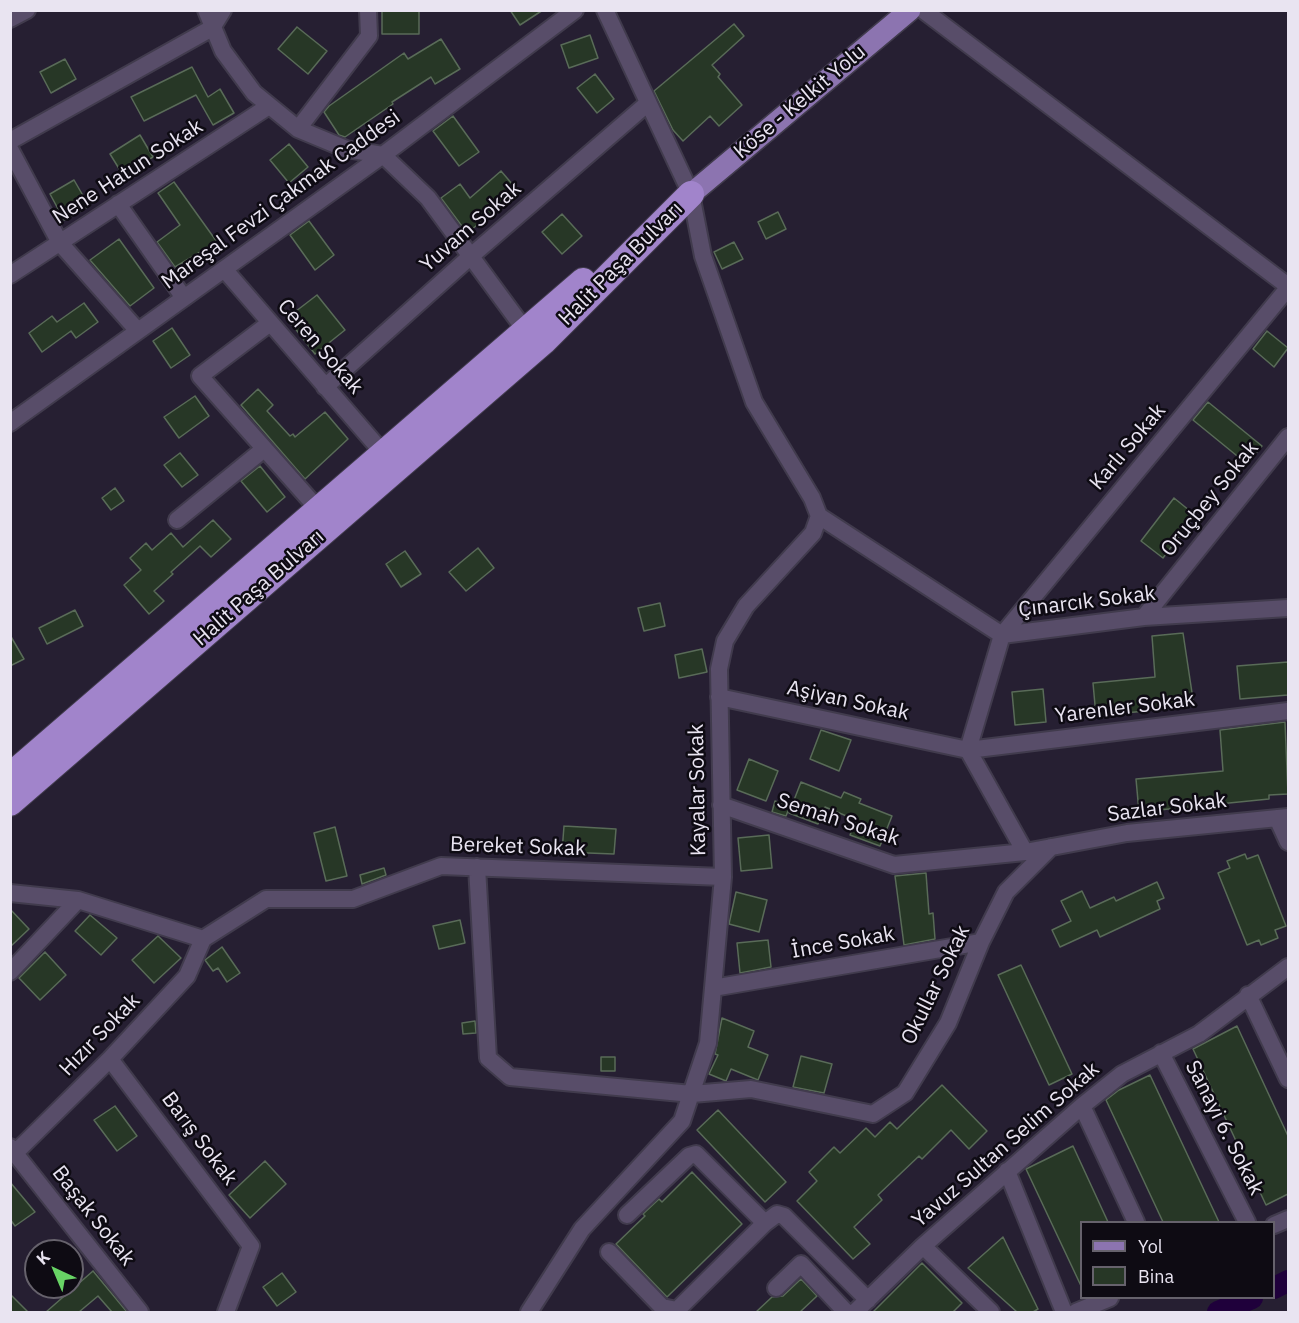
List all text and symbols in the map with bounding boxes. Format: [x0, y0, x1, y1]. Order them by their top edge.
street label: Köse - Kelkit Yolu [729, 40, 871, 164]
street label: Mareşal Fevzi Çakmak Caddesi [157, 105, 405, 295]
street label: Nene Hatun Sokak [48, 114, 208, 230]
street label: Yuvam Sokak [415, 176, 527, 278]
street label: Halit Paşa Bulvarı [554, 197, 688, 331]
street label: Ceren Sokak [272, 294, 368, 400]
street label: Karlı Sokak [1085, 399, 1171, 495]
street label: Oruçbey Sokak [1156, 436, 1264, 562]
street label: Halit Paşa Bulvarı [188, 524, 330, 652]
street label: Çınarcık Sokak [1017, 581, 1157, 623]
street label: Aşiyan Sokak [785, 676, 911, 726]
street label: Yarenler Sokak [1054, 687, 1196, 729]
street label: Kayalar Sokak [684, 724, 712, 856]
street label: Semah Sokak [774, 788, 902, 852]
street label: Sazlar Sokak [1106, 788, 1228, 828]
street label: Bereket Sokak [450, 832, 586, 862]
street label: Okullar Sokak [896, 921, 976, 1049]
street label: İnce Sokak [789, 922, 897, 964]
street label: Hızır Sokak [54, 988, 146, 1082]
street label: Yavuz Sultan Selim Sokak [907, 1057, 1105, 1233]
street label: Sanayi 6. Sokak [1179, 1057, 1269, 1199]
street label: Barış Sokak [156, 1087, 242, 1191]
street label: Başak Sokak [46, 1161, 140, 1271]
legend [1080, 1221, 1275, 1299]
text: Yol [1138, 1235, 1163, 1258]
north arrow [24, 1239, 84, 1299]
text: K [32, 1246, 54, 1269]
text: Bina [1138, 1265, 1174, 1288]

